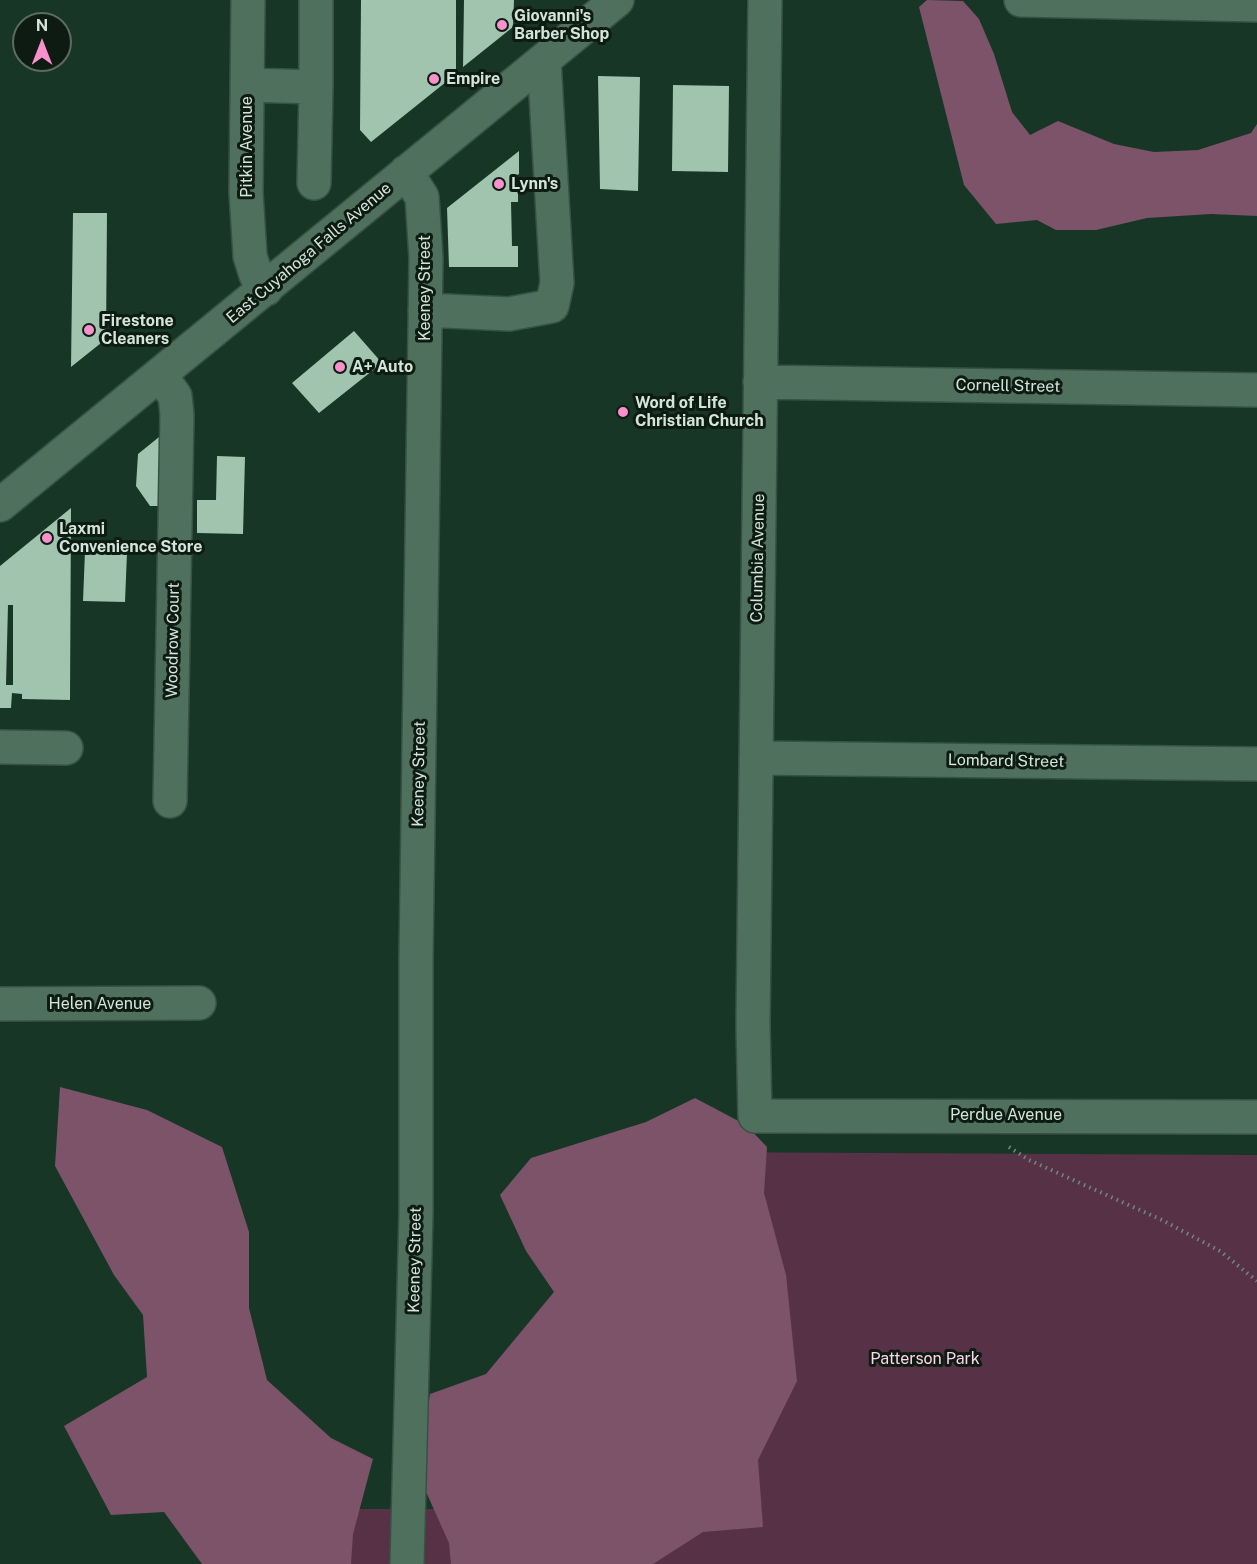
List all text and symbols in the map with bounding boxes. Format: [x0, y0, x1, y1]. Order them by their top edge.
place label: Giovanni's Barber Shop [514, 6, 609, 44]
north arrow [12, 12, 72, 72]
text: N [36, 16, 48, 35]
marker: Giovanni's Barber Shop [495, 18, 509, 32]
place label: Empire [446, 69, 500, 89]
marker: Empire [427, 72, 441, 86]
street label: Pitkin Avenue [237, 96, 257, 198]
place label: Lynn's [511, 174, 558, 194]
marker: Lynn's [492, 177, 506, 191]
street label: East Cuyahoga Falls Avenue [223, 178, 395, 328]
street label: Keeney Street [415, 235, 435, 341]
place label: Firestone Cleaners [101, 311, 174, 349]
marker: Firestone Cleaners [82, 323, 96, 337]
place label: A+ Auto [352, 357, 413, 377]
marker: A+ Auto [333, 360, 347, 374]
street label: Cornell Street [956, 375, 1060, 397]
place label: Word of Life Christian Church [635, 393, 764, 431]
marker: Word of Life Christian Church [616, 405, 630, 419]
street label: Columbia Avenue [747, 493, 769, 623]
place label: Laxmi Convenience Store [59, 519, 202, 557]
marker: Laxmi Convenience Store [40, 531, 54, 545]
street label: Woodrow Court [162, 582, 184, 698]
street label: Keeney Street [408, 721, 430, 827]
street label: Lombard Street [948, 750, 1064, 772]
street label: Helen Avenue [49, 994, 151, 1014]
street label: Perdue Avenue [950, 1105, 1062, 1125]
street label: Keeney Street [404, 1207, 426, 1313]
park label: Patterson Park [870, 1349, 980, 1369]

